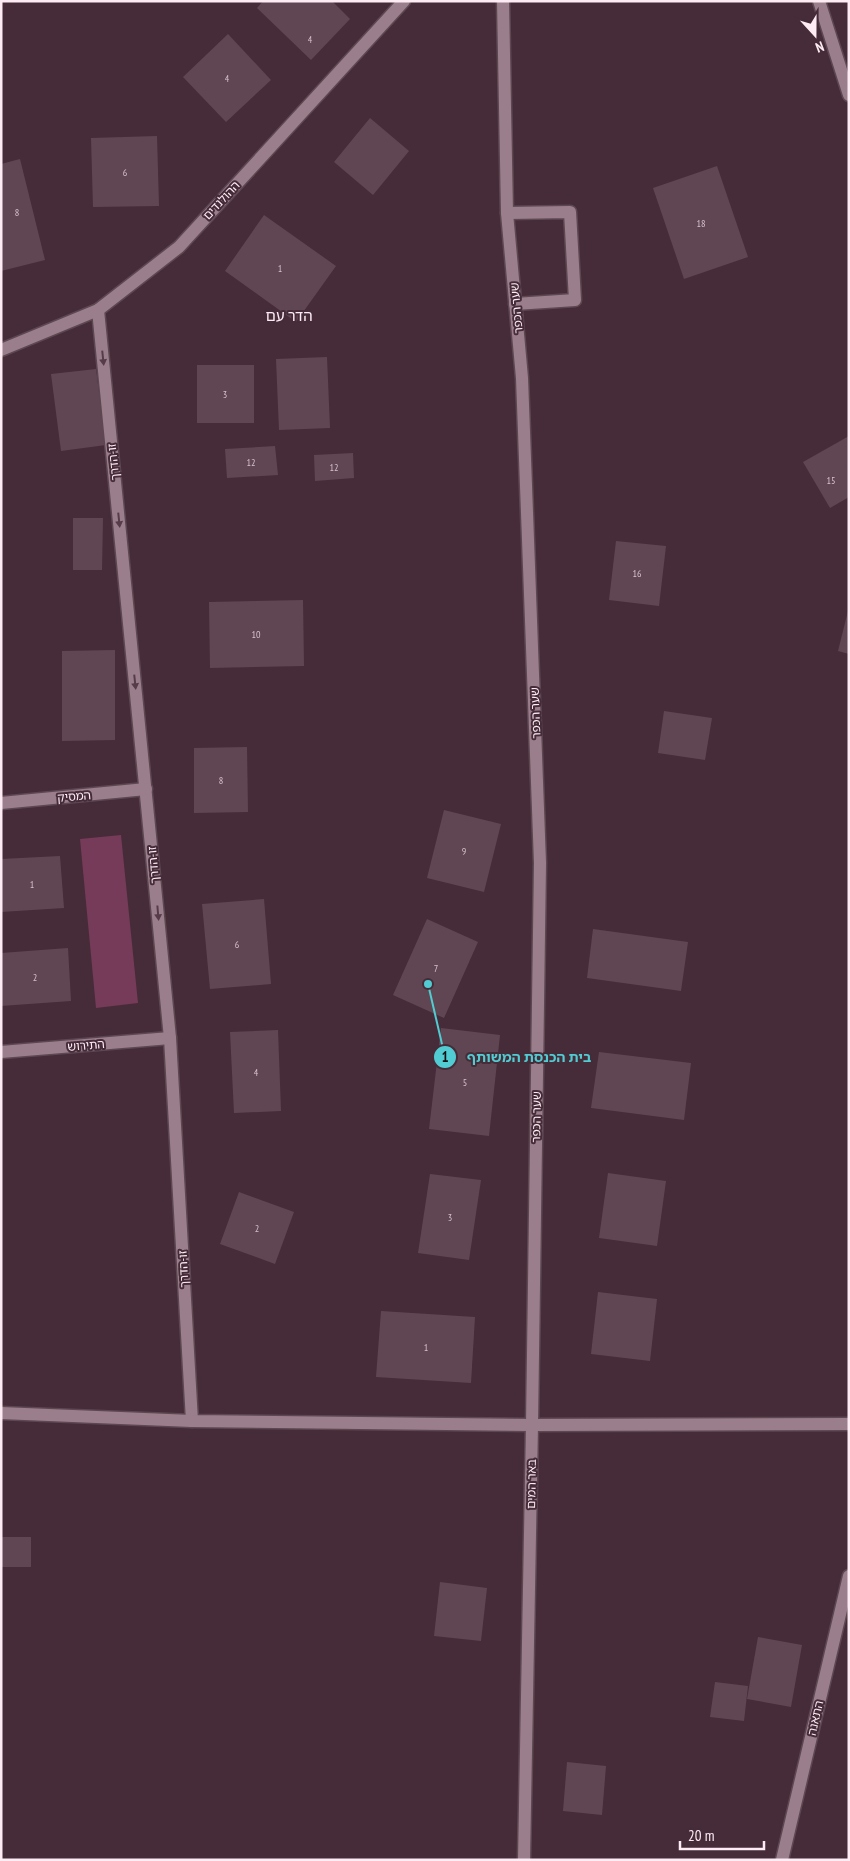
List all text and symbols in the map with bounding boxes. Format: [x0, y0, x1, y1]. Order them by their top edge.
north arrow [790, 10, 840, 60]
house number: 4 [308, 33, 313, 46]
text: N [813, 37, 826, 57]
house number: 4 [225, 72, 230, 85]
house number: 6 [123, 166, 128, 179]
street label: ההולנדים [199, 178, 243, 222]
house number: 8 [15, 206, 19, 219]
house number: 18 [697, 217, 706, 230]
house number: 1 [278, 262, 282, 275]
street label: שער הכפר [506, 282, 526, 334]
district label: הדר עם [265, 306, 313, 325]
one-way arrow [99, 351, 107, 367]
house number: 3 [223, 388, 227, 401]
street label: זו-הדרך [104, 443, 122, 481]
house number: 12 [247, 456, 256, 469]
house number: 12 [330, 461, 339, 474]
house number: 15 [827, 474, 836, 487]
one-way arrow [115, 512, 123, 528]
house number: 16 [633, 567, 642, 580]
house number: 10 [252, 628, 261, 641]
one-way arrow [131, 674, 139, 690]
street label: שער הכפר [527, 687, 543, 739]
house number: 8 [219, 774, 223, 787]
street label: המסיק [56, 787, 92, 805]
house number: 9 [462, 845, 466, 858]
street label: זו-הדרך [144, 846, 162, 884]
house number: 1 [30, 878, 34, 891]
one-way arrow [154, 905, 162, 921]
house number: 6 [235, 938, 240, 951]
house number: 7 [434, 962, 438, 975]
house number: 2 [33, 971, 37, 984]
street label: התירוש [67, 1036, 105, 1054]
callout: בית הכנסת המשותף [432, 1042, 602, 1071]
text: 1 [441, 1047, 449, 1066]
text: בית הכנסת המשותף [467, 1048, 591, 1066]
house number: 4 [254, 1066, 259, 1079]
house number: 5 [463, 1076, 467, 1089]
street label: שער הכפר [528, 1091, 544, 1143]
house number: 3 [448, 1211, 452, 1224]
house number: 2 [255, 1222, 259, 1235]
street label: זו-הדרך [175, 1250, 191, 1288]
house number: 1 [424, 1341, 428, 1354]
street label: באר המים [523, 1459, 539, 1509]
street label: התאנה [804, 1699, 826, 1737]
scale bar [680, 1818, 764, 1850]
text: 20 m [688, 1826, 714, 1845]

